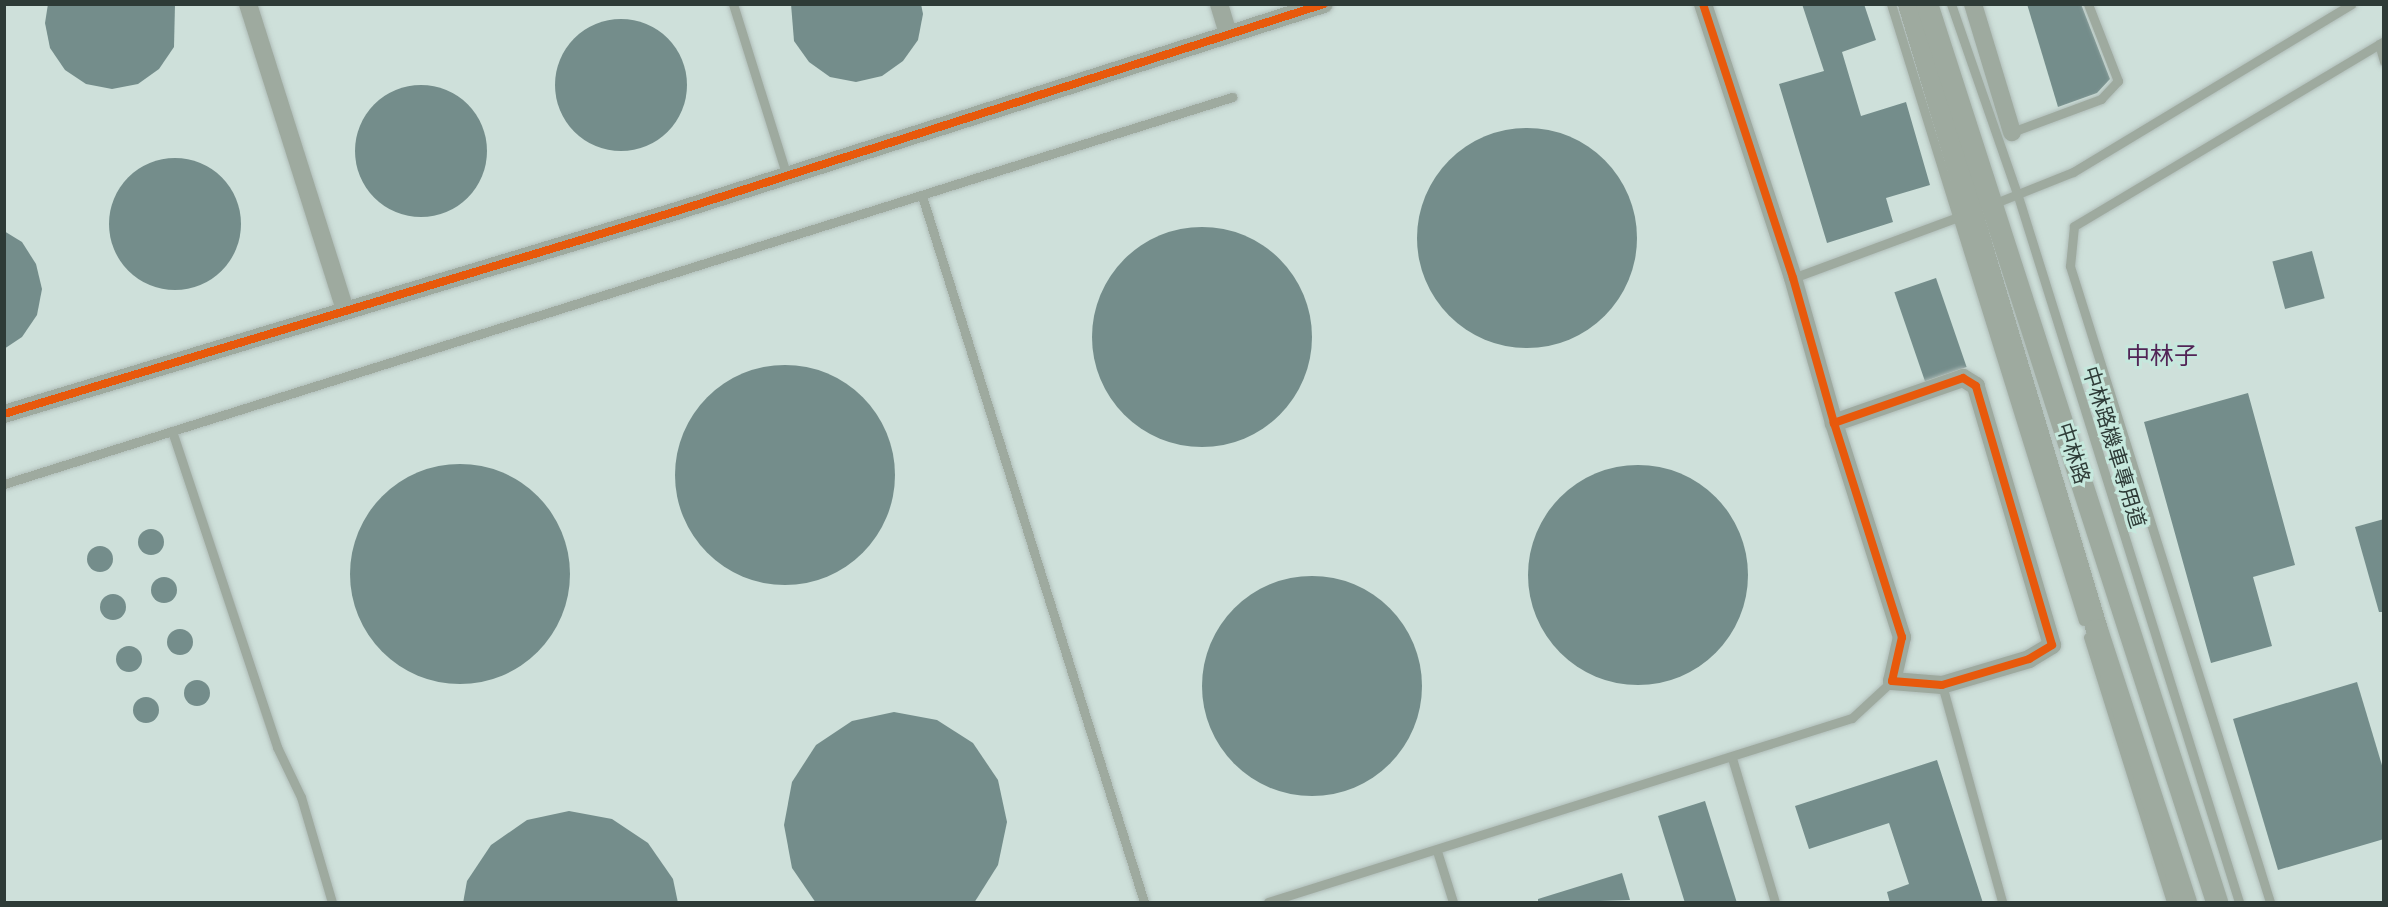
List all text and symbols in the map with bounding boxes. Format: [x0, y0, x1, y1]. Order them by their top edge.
district label: 中林子 [2126, 341, 2198, 369]
street label: 中林路機車專用道 [2078, 363, 2152, 531]
street label: 中林路 [2052, 419, 2096, 487]

